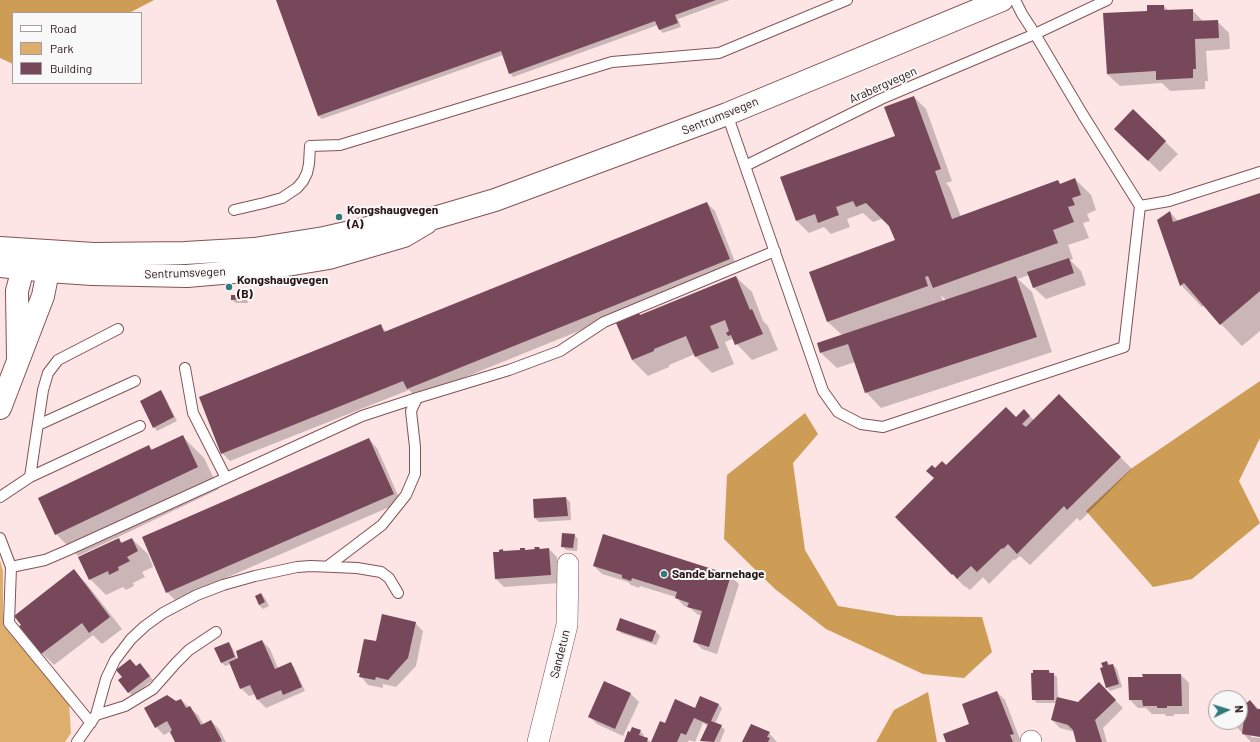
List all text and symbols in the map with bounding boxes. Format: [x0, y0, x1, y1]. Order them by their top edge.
legend [12, 12, 142, 84]
text: Road [50, 21, 77, 35]
text: Park [50, 41, 74, 55]
text: Building [50, 61, 92, 75]
street label: Arabergvegen [847, 64, 919, 106]
street label: Sentrumsvegen [680, 94, 760, 138]
place label: Kongshaugvegen (A) [347, 203, 438, 231]
marker: Kongshaugvegen (A) [334, 212, 344, 222]
street label: Sentrumsvegen [144, 264, 226, 282]
place label: Kongshaugvegen (B) [237, 273, 328, 301]
marker: Kongshaugvegen (B) [224, 282, 234, 292]
place label: Sande barnehage [672, 567, 765, 581]
marker: Sande barnehage [659, 569, 669, 579]
street label: Sandetun [547, 628, 573, 680]
north arrow [1208, 690, 1248, 730]
text: N [1233, 705, 1246, 713]

